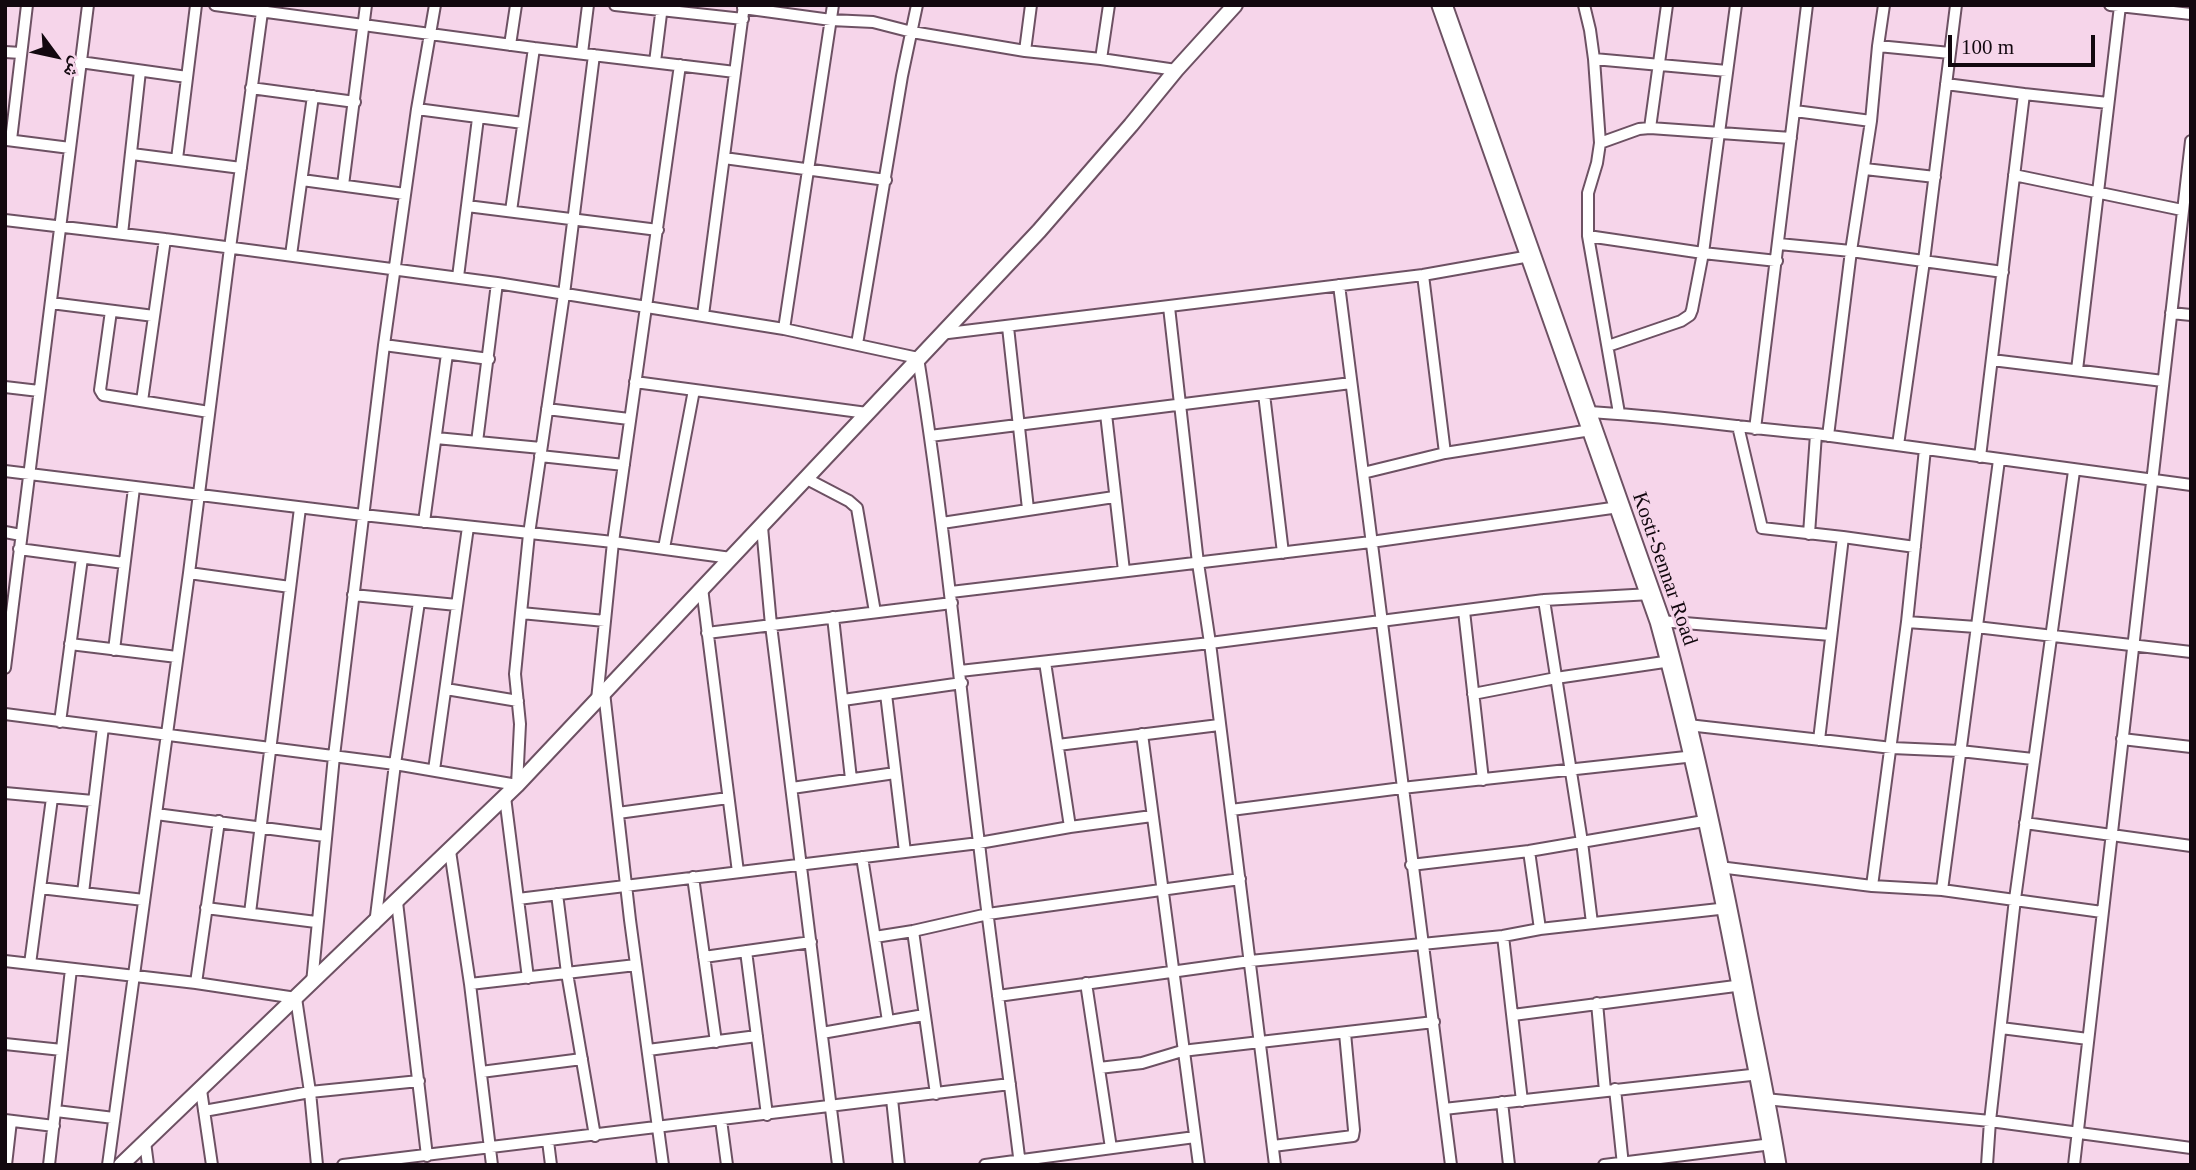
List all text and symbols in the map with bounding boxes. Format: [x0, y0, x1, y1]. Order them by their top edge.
north arrow [21, 21, 91, 91]
scale bar [1951, 21, 2098, 65]
text: 100 m [1961, 35, 2014, 59]
text: ش [60, 54, 88, 82]
street label: Kosti-Sennar Road [1626, 489, 1702, 649]

